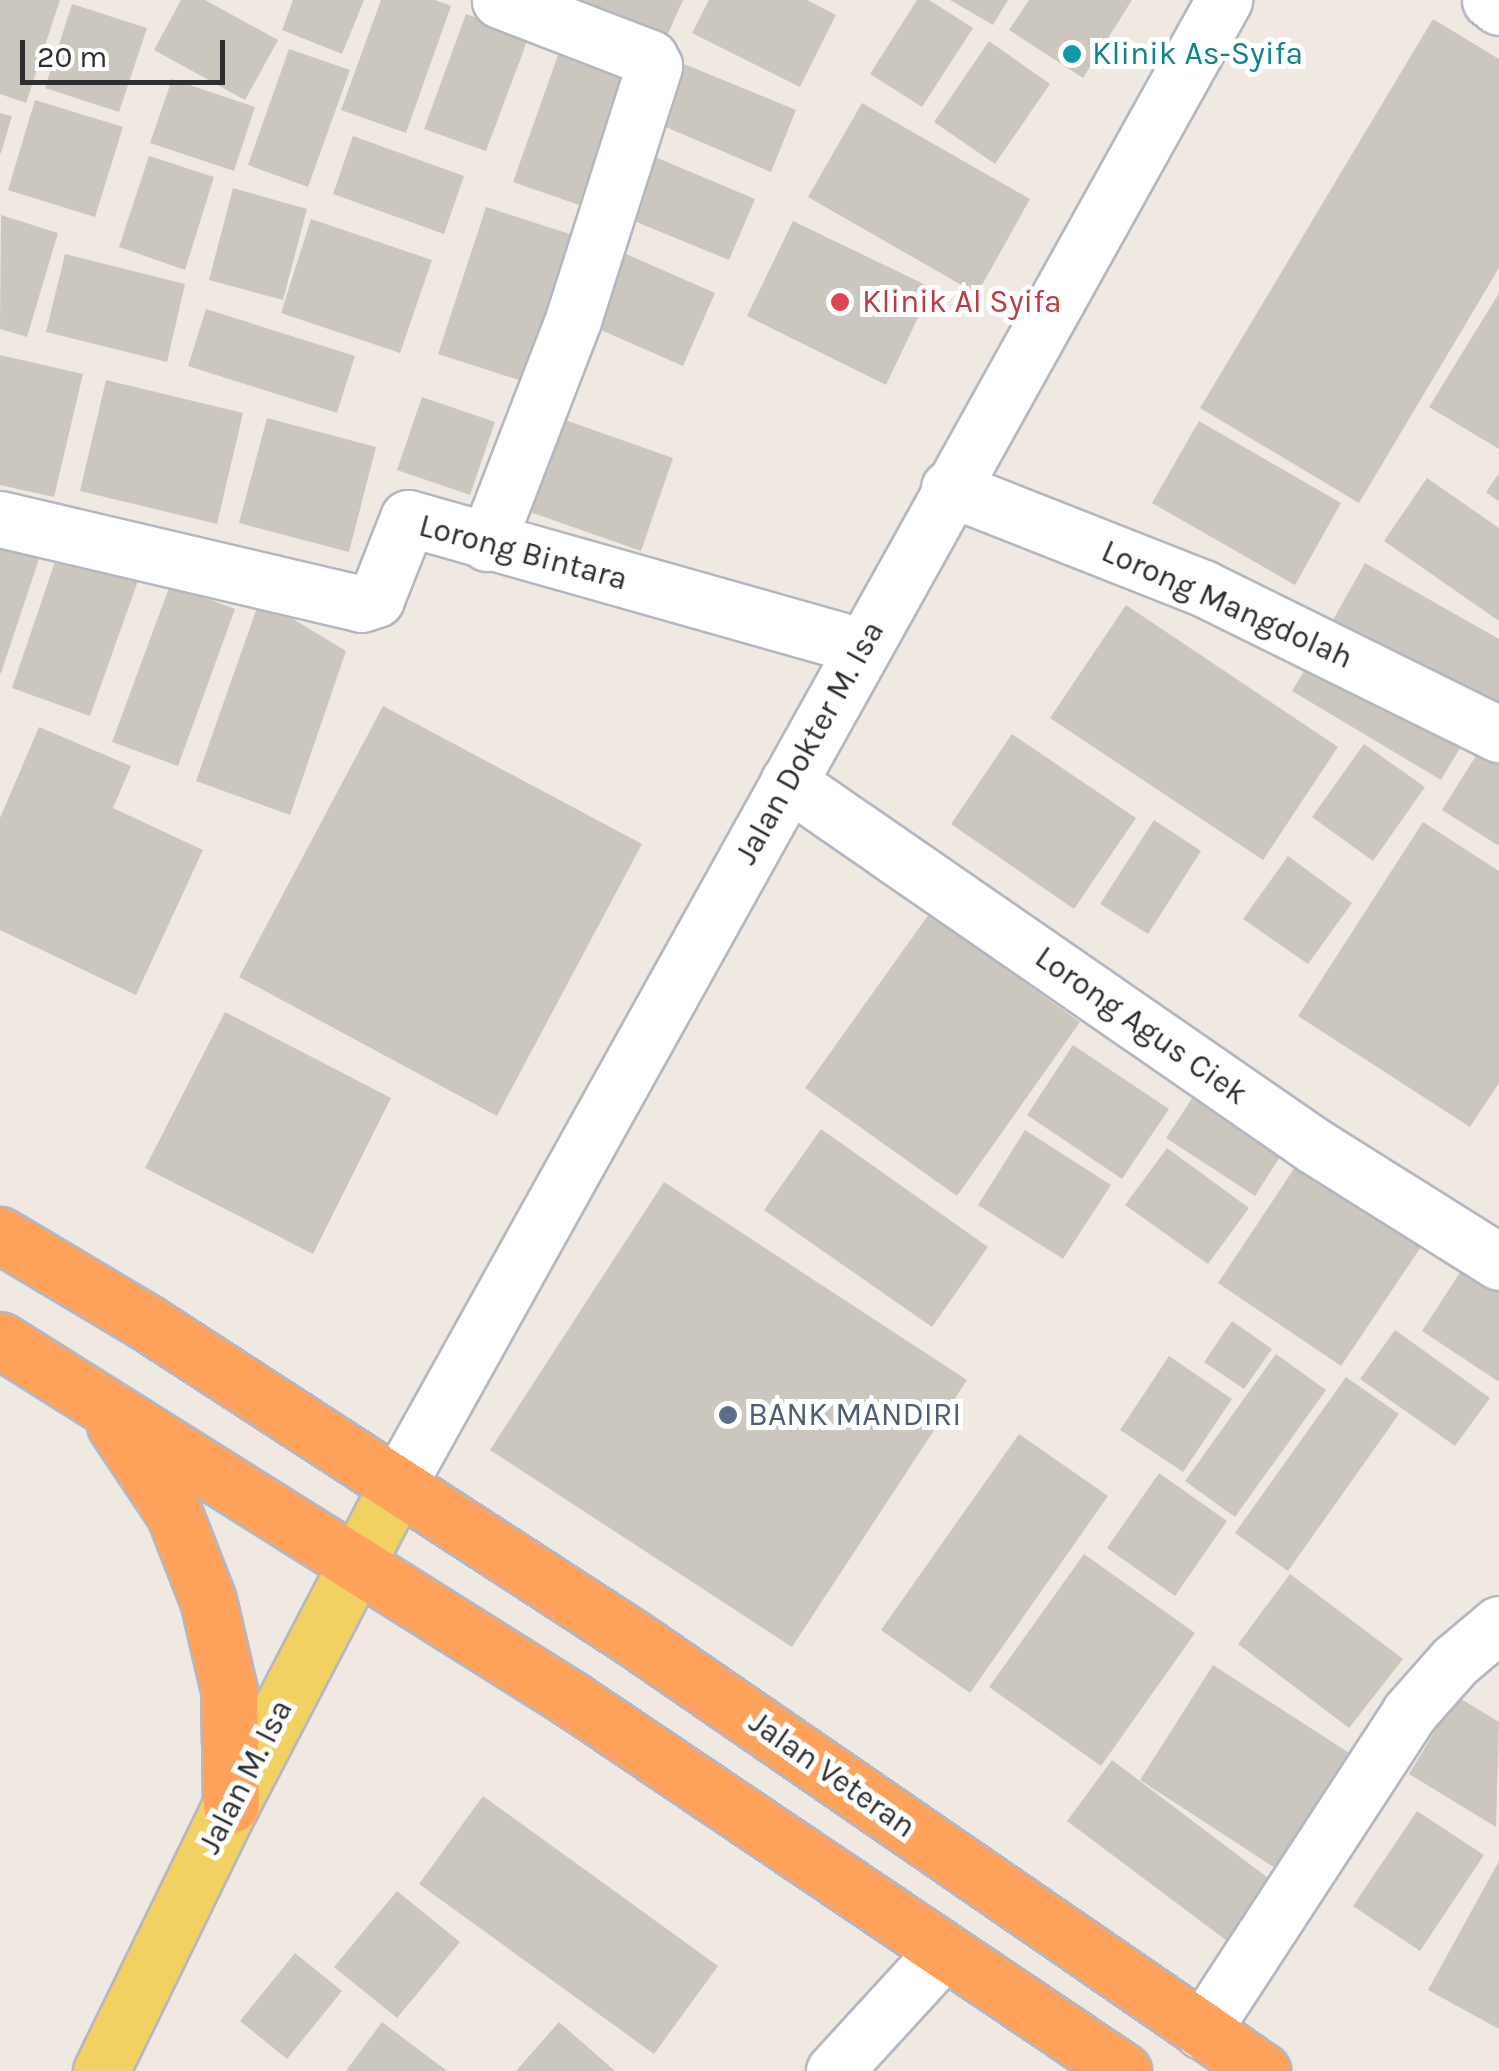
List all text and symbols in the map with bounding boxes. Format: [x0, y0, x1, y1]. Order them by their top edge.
scale bar [25, 20, 230, 82]
place label: Klinik As-Syifa [1092, 35, 1303, 73]
text: 20 m [37, 39, 107, 75]
marker: Klinik As-Syifa [1061, 43, 1083, 65]
place label: Klinik Al Syifa [862, 283, 1062, 321]
marker: Klinik Al Syifa [827, 289, 853, 315]
street label: Lorong Bintara [415, 507, 631, 599]
street label: Lorong Mangdolah [1095, 532, 1359, 678]
street label: Jalan Dokter M. Isa [727, 615, 893, 871]
street label: Lorong Agus Ciek [1027, 938, 1255, 1114]
place label: BANK MANDIRI [748, 1396, 961, 1434]
marker: BANK MANDIRI [717, 1404, 739, 1426]
street label: Jalan M. Isa [191, 1694, 301, 1860]
street label: Jalan Veteran [741, 1704, 923, 1846]

